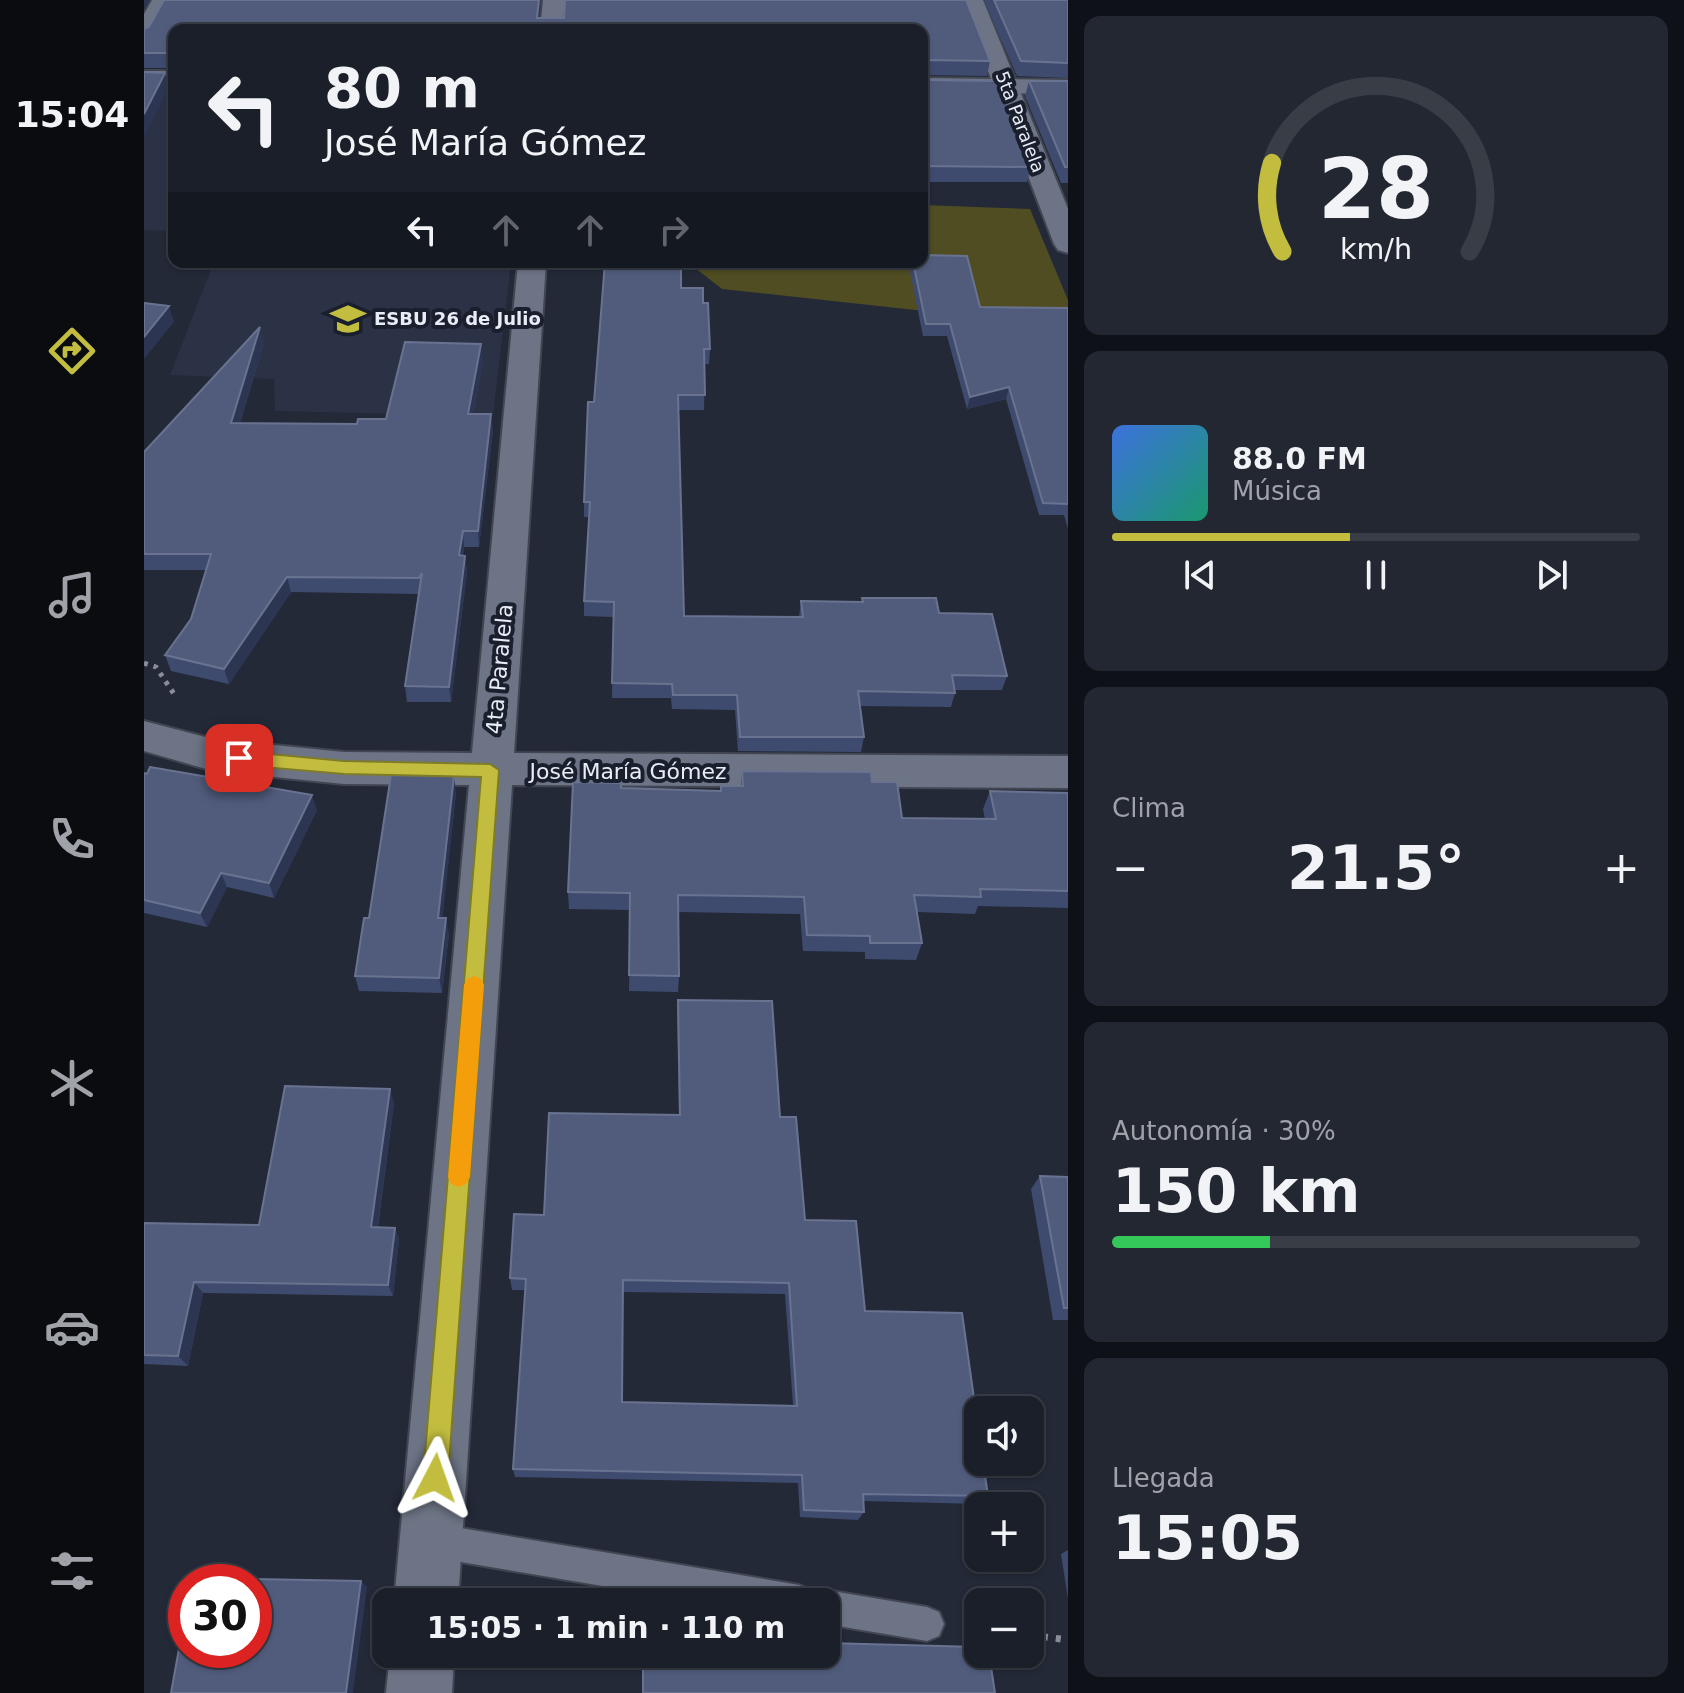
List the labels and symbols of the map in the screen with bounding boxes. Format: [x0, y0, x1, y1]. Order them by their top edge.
street label: 5ta Paralela [992, 68, 1049, 175]
school or university icon: ESBU 26 de Julio [329, 300, 367, 338]
place label: ESBU 26 de Julio [374, 308, 541, 329]
street label: 4ta Paralela [481, 603, 518, 735]
pin [205, 724, 273, 792]
street label: José María Gómez [527, 759, 727, 784]
position arrow [393, 1436, 477, 1520]
speed limit sign: 30 [168, 1564, 272, 1668]

